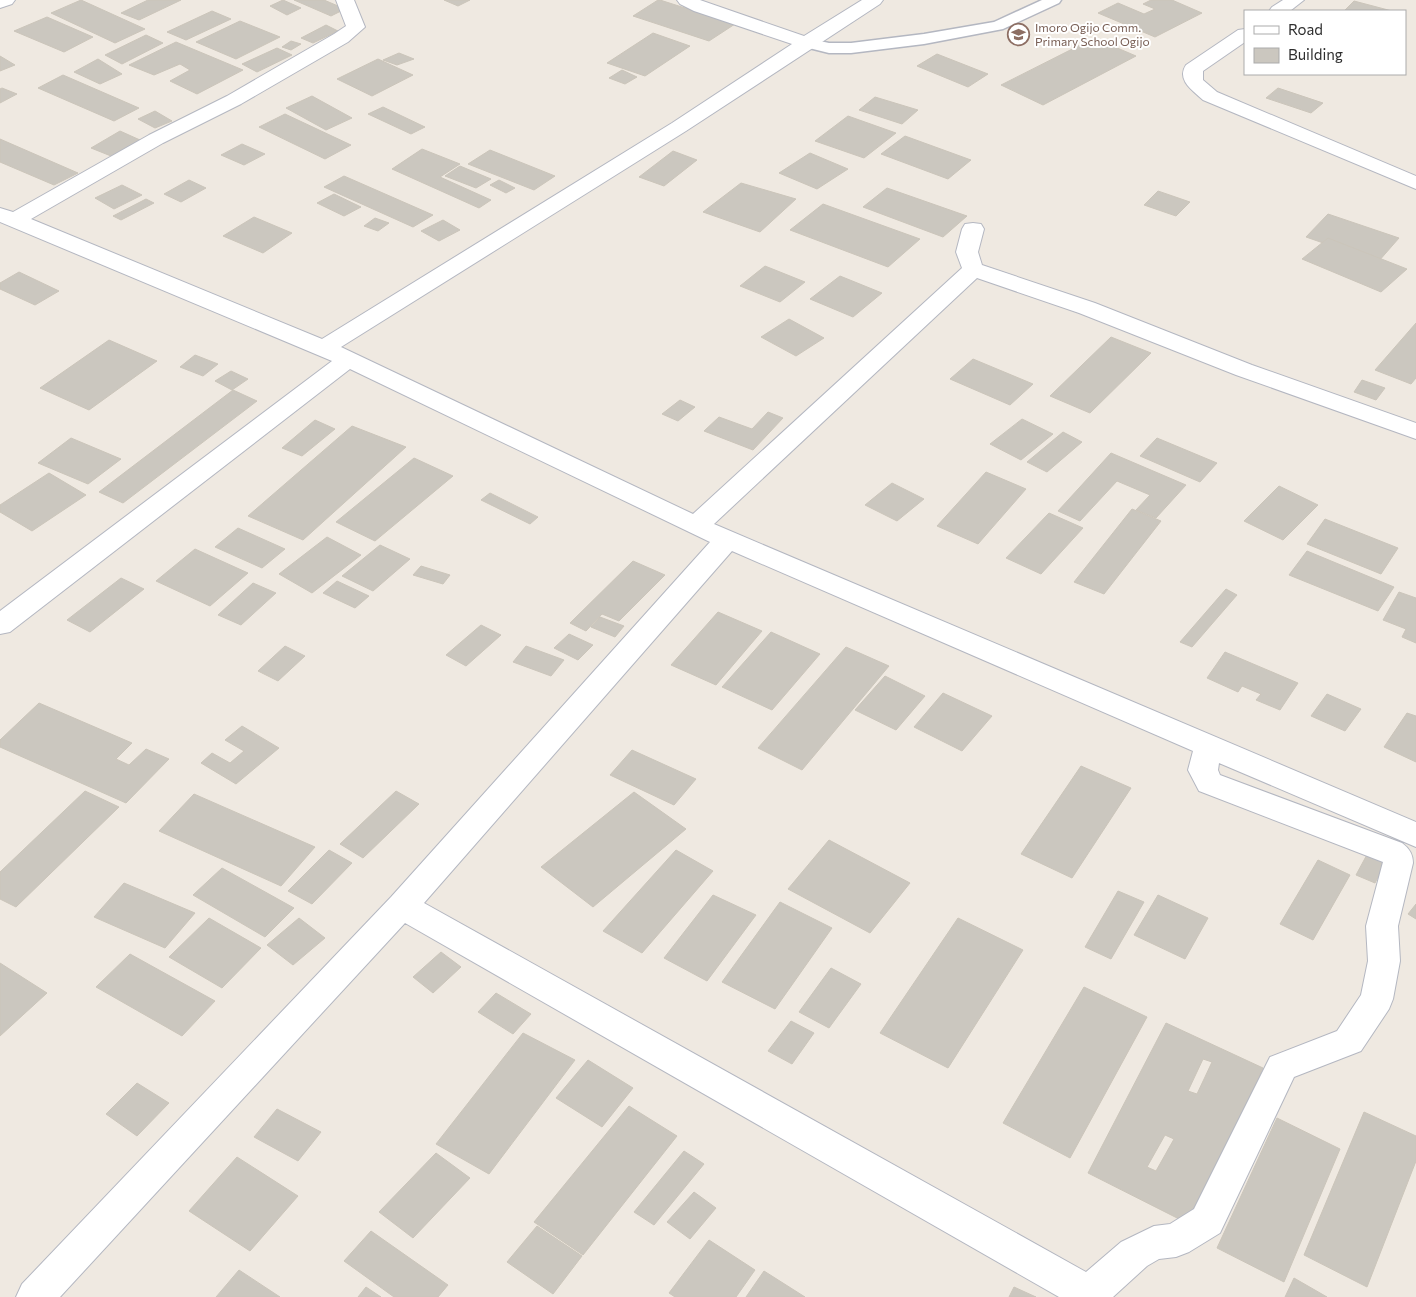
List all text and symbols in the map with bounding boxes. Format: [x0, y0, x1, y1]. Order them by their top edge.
legend [1244, 10, 1406, 75]
place label: Imoro Ogijo Comm. Primary School Ogijo [1035, 20, 1150, 48]
text: Road [1288, 20, 1323, 38]
school or university icon: Imoro Ogijo Comm. Primary School Ogijo [1007, 22, 1031, 46]
text: Building [1288, 45, 1343, 63]

